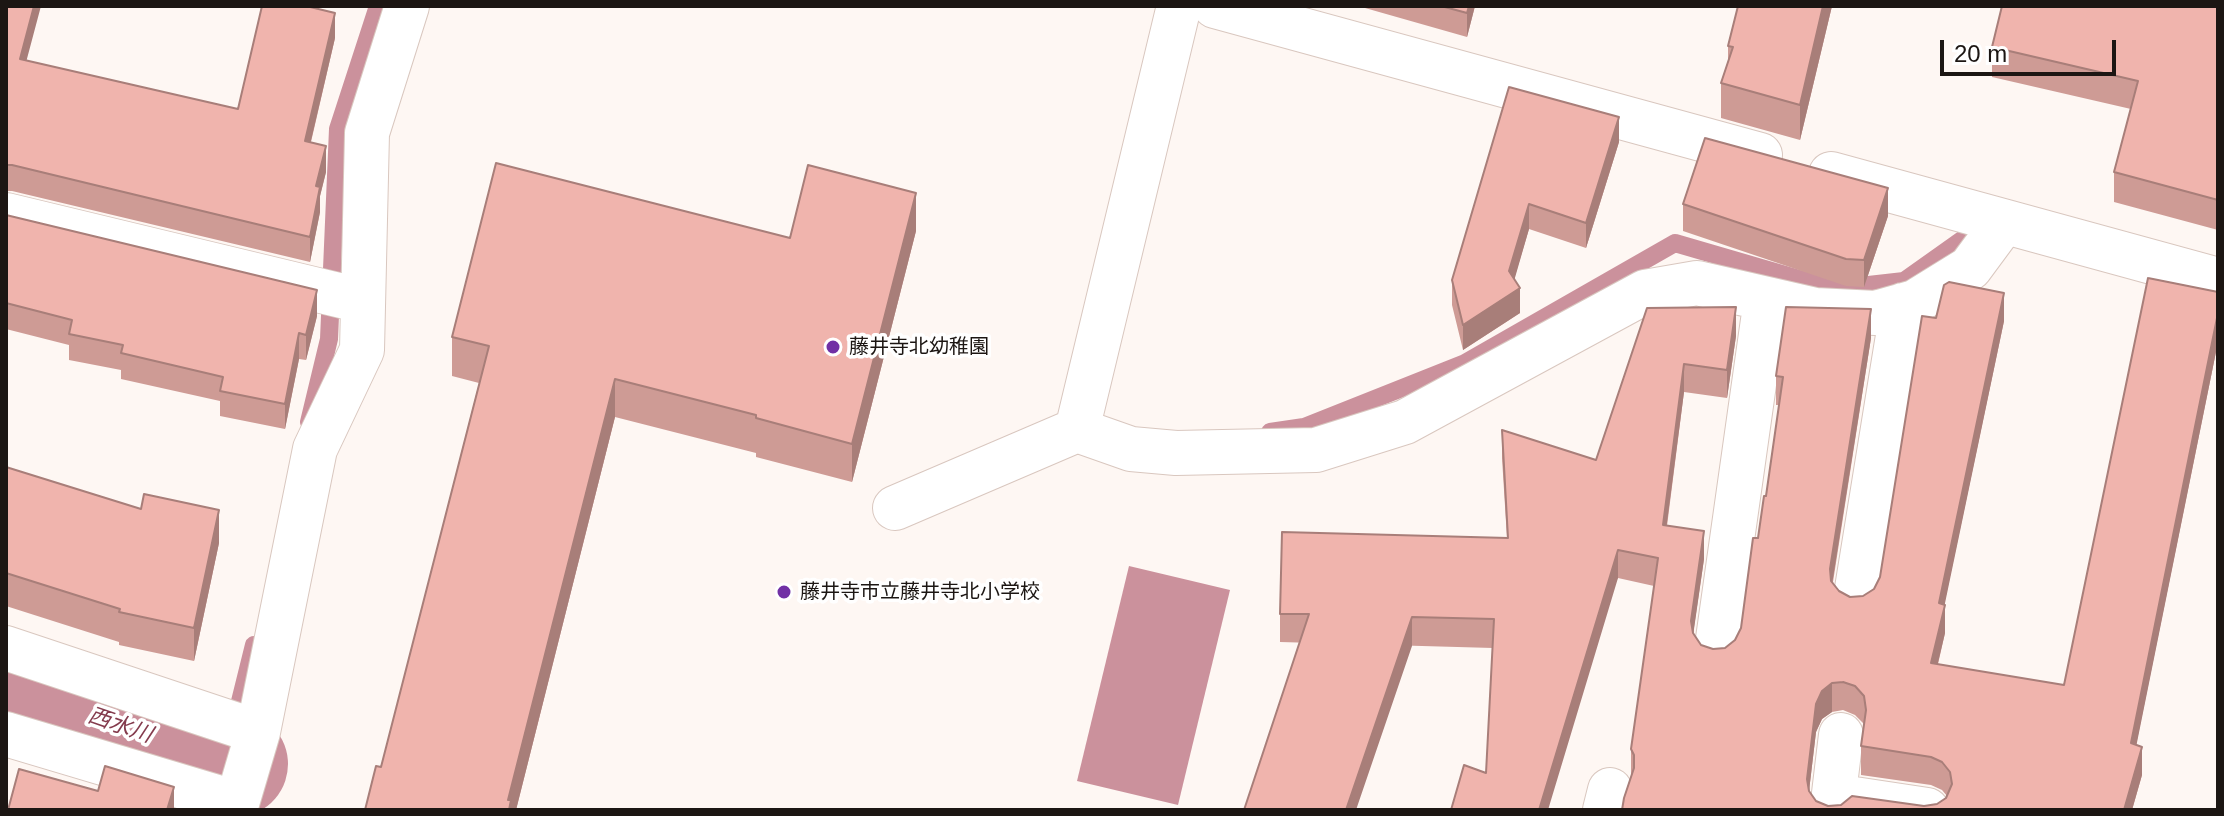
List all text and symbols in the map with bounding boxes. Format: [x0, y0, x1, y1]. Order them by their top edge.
scale bar [1944, 24, 2120, 74]
text: 20 m [1954, 40, 2007, 67]
place label: 藤井寺北幼稚園 [849, 335, 989, 359]
marker: 藤井寺北幼稚園 [824, 338, 842, 356]
place label: 藤井寺市立藤井寺北小学校 [800, 580, 1040, 604]
marker: 藤井寺市立藤井寺北小学校 [775, 583, 793, 601]
water label: 西水川 [85, 703, 155, 749]

